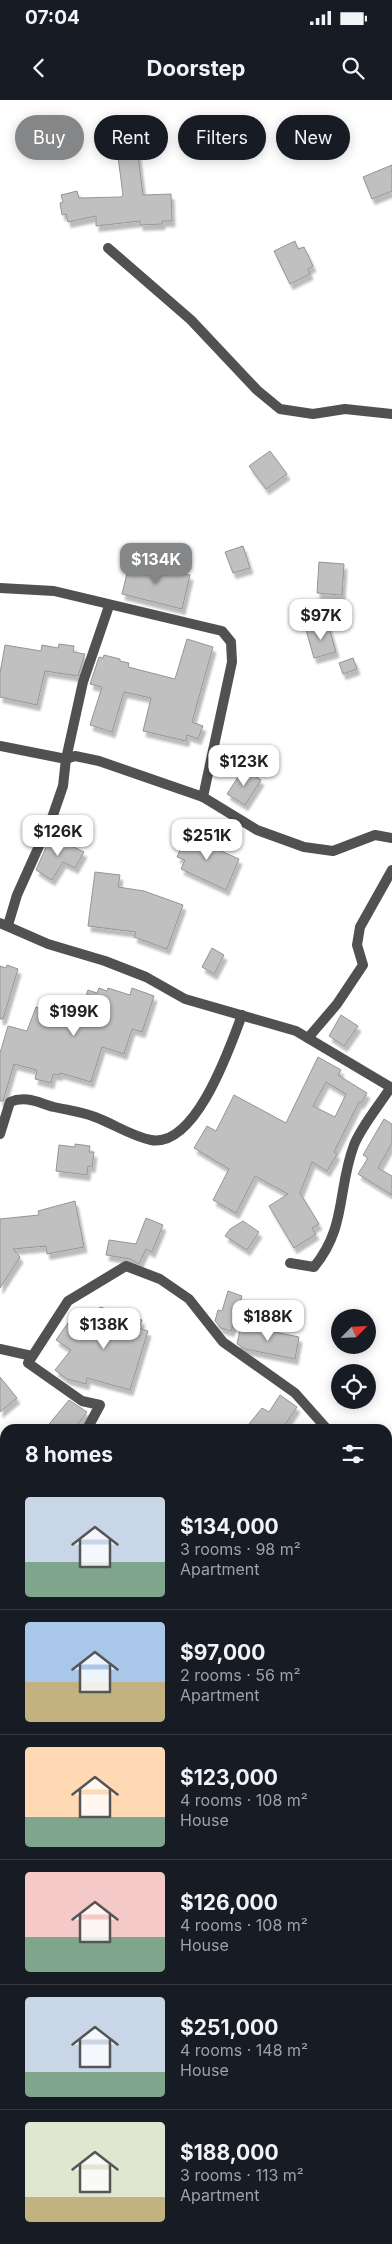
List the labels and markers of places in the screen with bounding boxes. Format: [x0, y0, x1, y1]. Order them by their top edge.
pin: $134K [121, 542, 191, 585]
pin: $97K [291, 598, 351, 641]
pin: $123K [209, 744, 279, 787]
pin: $126K [23, 814, 93, 857]
pin: $251K [172, 818, 242, 861]
pin: $199K [39, 994, 109, 1037]
pin: $188K [233, 1300, 303, 1342]
pin: $138K [69, 1308, 139, 1350]

